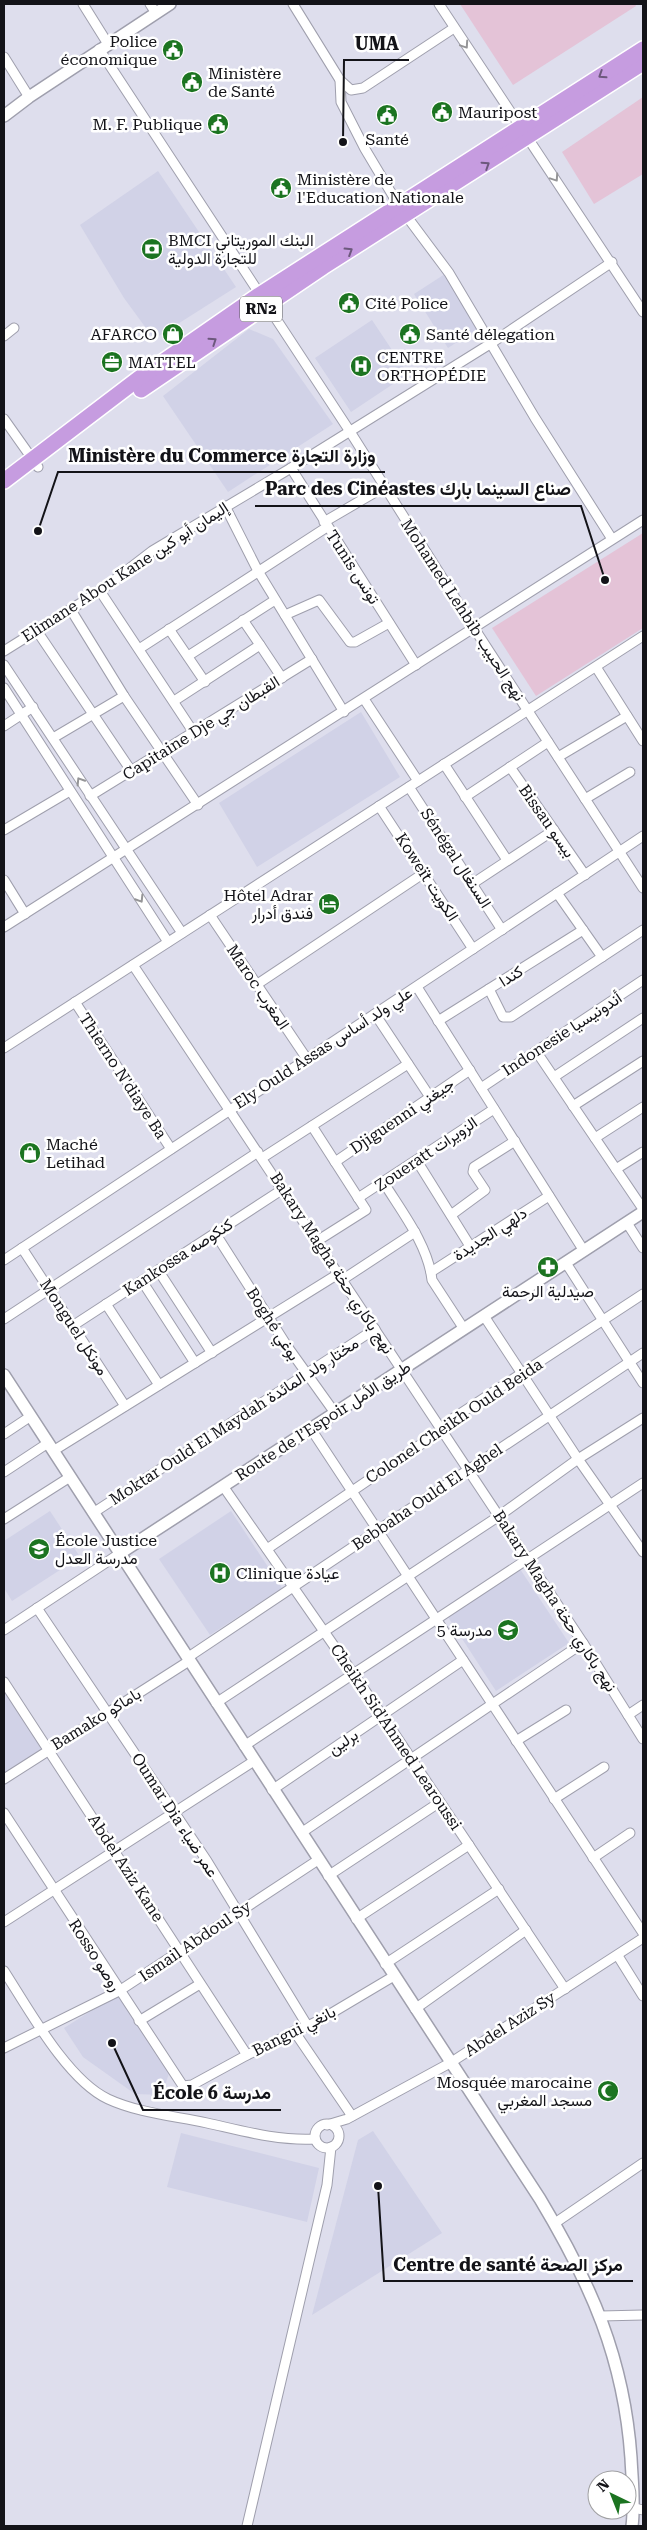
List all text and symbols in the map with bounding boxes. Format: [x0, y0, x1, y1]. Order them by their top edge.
callout: UMA [344, 27, 409, 60]
place label: Police économique [61, 32, 157, 69]
text: UMA [355, 33, 399, 54]
public building icon: Police économique [161, 38, 185, 62]
one-way arrow [459, 39, 468, 48]
place label: Ministère de Santé [208, 64, 281, 101]
one-way arrow [599, 69, 608, 79]
public building icon: Ministère de Santé [180, 70, 204, 94]
public building icon: Mauripost [430, 100, 454, 124]
public building icon: Santé [375, 103, 399, 127]
place label: Mauripost [458, 103, 537, 122]
public building icon: M. F. Publique [206, 112, 230, 136]
place label: M. F. Publique [92, 115, 202, 134]
place label: Santé [365, 130, 409, 149]
one-way arrow [481, 161, 490, 171]
place label: Ministère de l'Education Nationale [297, 170, 464, 207]
one-way arrow [549, 173, 558, 182]
public building icon: Ministère de l'Education Nationale [269, 176, 293, 200]
place label: BMCI البنك الموريتاني للتجارة الدولية [168, 231, 314, 269]
bank icon: BMCI البنك الموريتاني للتجارة الدولية [140, 237, 164, 261]
one-way arrow [344, 248, 353, 258]
public building icon: Cité Police [337, 291, 361, 315]
place label: Cité Police [365, 294, 448, 313]
road number: RN2 [240, 296, 282, 322]
shop icon: AFARCO [161, 322, 185, 346]
public building icon: Santé délegation [398, 322, 422, 346]
place label: AFARCO [90, 325, 157, 344]
place label: Santé délegation [426, 325, 555, 344]
one-way arrow [208, 338, 217, 347]
place label: CENTRE ORTHOPÉDIE [377, 348, 486, 385]
office icon: MATTEL [100, 350, 124, 374]
place label: MATTEL [128, 353, 196, 372]
hospital icon: CENTRE ORTHOPÉDIE [349, 354, 373, 378]
callout: Ministère du Commerce وزارة التجارة [58, 439, 385, 472]
text: Ministère du Commerce وزارة التجارة [68, 445, 376, 467]
callout: Parc des Cinéastes صناع السينما بارك [255, 473, 581, 506]
text: Parc des Cinéastes صناع السينما بارك [265, 478, 571, 501]
street label: Elimane Abou Kane إليمان أبو كين [18, 498, 233, 647]
street label: Mohamed Lehbib نهج الحبيب [395, 515, 529, 706]
street label: Tunis تونس [321, 527, 384, 608]
street label: Capitaine Dje القبطان جي [119, 672, 285, 787]
one-way arrow [77, 777, 87, 786]
street label: Bissau بيسو [514, 781, 579, 862]
street label: Sénégal السنغال [417, 804, 495, 912]
street label: Koweït الكويت [391, 829, 463, 925]
place label: Hôtel Adrar فندق أدرار [223, 886, 313, 924]
hotel icon: Hôtel Adrar فندق أدرار [317, 892, 341, 916]
one-way arrow [134, 893, 144, 902]
street label: Maroc المغرب [222, 941, 293, 1034]
street label: كندا [495, 961, 527, 991]
street label: Ely Ould Assas علي ولد أساس [230, 983, 418, 1116]
street label: Indonesie أندونيسيا [499, 988, 626, 1081]
street label: Thierno N'diaye Ba [75, 1009, 171, 1143]
street label: Djiguenni جيغني [346, 1074, 460, 1161]
street label: Zoueratt الزويرات [371, 1113, 481, 1196]
place label: Maché Letihad [46, 1135, 105, 1172]
shop icon: Maché Letihad [18, 1141, 42, 1165]
street label: Bakary Magha نهج باكاري حخة [263, 1169, 398, 1359]
street label: دلهي الجديدة [450, 1203, 533, 1268]
street label: Kankossa كنكوصه [120, 1214, 237, 1300]
pharmacy icon: صيدلية الرحمة [536, 1255, 560, 1279]
street label: Monguel مونكل [35, 1275, 112, 1379]
place label: صيدلية الرحمة [502, 1282, 594, 1302]
street label: Boghé بوغي [239, 1284, 304, 1366]
street label: Moktar Ould El Maydah مختار ولد المائدة [106, 1333, 363, 1510]
street label: Colonel Cheikh Ould Beida [362, 1354, 546, 1487]
street label: Route de l’Espoir طريق الأمل [232, 1357, 415, 1486]
street label: Bebbaha Ould El Aghel [348, 1440, 506, 1554]
street label: Bakary Magha نهج باكاري حخة [486, 1507, 621, 1697]
place label: École Justice مدرسة العدل [55, 1531, 157, 1569]
school or university icon: École Justice مدرسة العدل [27, 1537, 51, 1561]
hospital icon: Clinique عيادة [208, 1561, 232, 1585]
place label: Clinique عيادة [236, 1564, 339, 1583]
school or university icon: مدرسة 5 [496, 1618, 520, 1642]
place label: مدرسة 5 [437, 1621, 492, 1641]
street label: Cheikh Sid'Ahmed Learoussi [327, 1640, 465, 1834]
street label: Bamako باماكو [48, 1684, 145, 1755]
street label: برلين [324, 1725, 362, 1760]
street label: Oumar Dia عمر ضياء [127, 1749, 222, 1881]
street label: Abdel Aziz Kane [84, 1811, 168, 1925]
street label: Ismail Abdoul Sy [135, 1896, 255, 1986]
street label: Rosso روصو [64, 1915, 125, 1995]
street label: Abdel Aziz Sy [461, 1987, 559, 2060]
street label: Bangui بانغي [249, 2002, 341, 2064]
place label: Mosquée marocaine مسجد المغربي [436, 2073, 592, 2114]
callout: École 6 مدرسة [143, 2077, 281, 2110]
mosque icon: Mosquée marocaine مسجد المغربي [596, 2079, 620, 2103]
text: École 6 مدرسة [153, 2081, 271, 2104]
callout: Centre de santé مركز الصحة [384, 2248, 633, 2281]
text: Centre de santé مركز الصحة [393, 2254, 623, 2276]
north arrow [587, 2470, 637, 2520]
text: N [594, 2476, 613, 2495]

